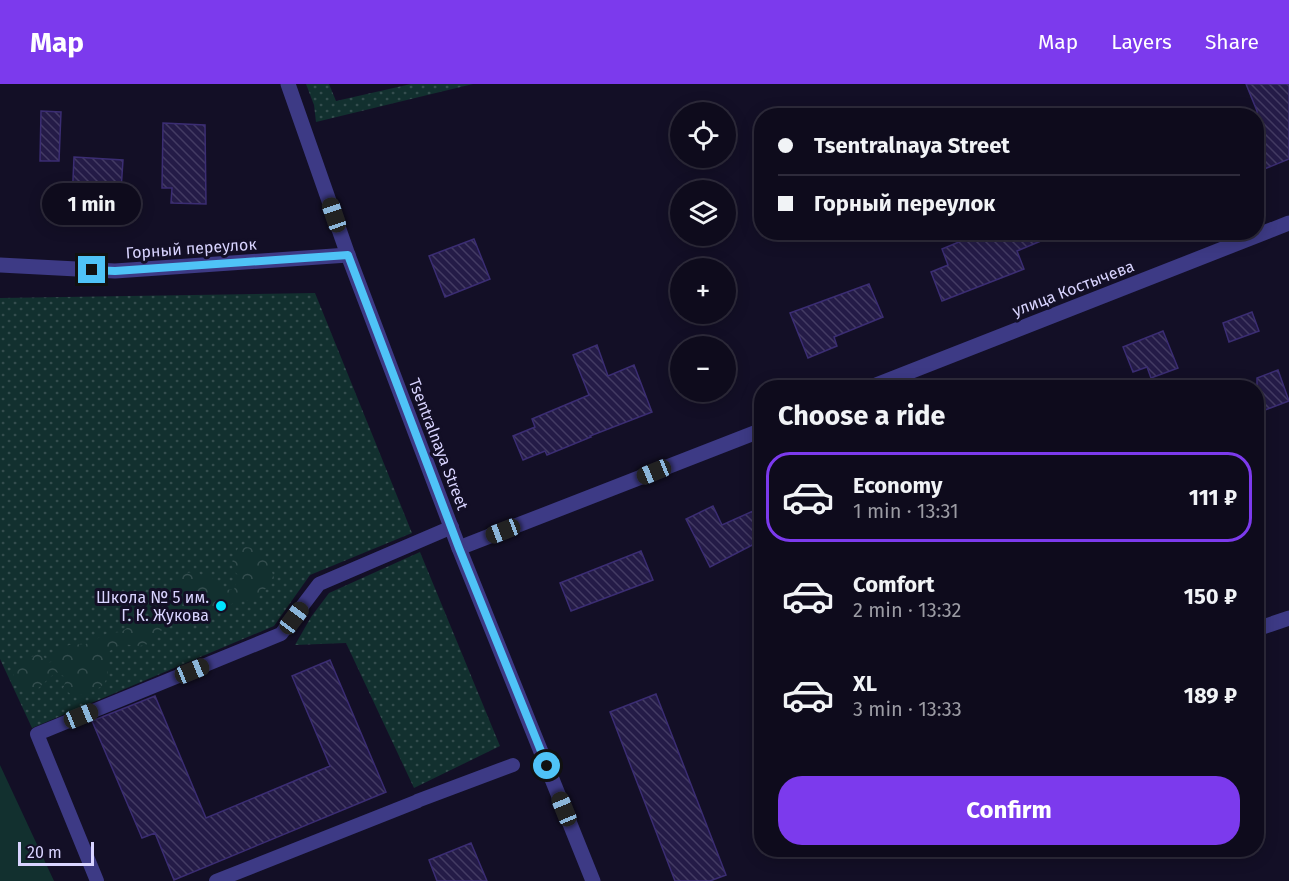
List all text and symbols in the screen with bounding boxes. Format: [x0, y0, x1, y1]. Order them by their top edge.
text: Map [30, 26, 84, 59]
text: Map [1038, 29, 1078, 55]
text: Layers [1111, 29, 1172, 55]
text: Share [1205, 29, 1259, 55]
map controls [670, 102, 736, 402]
button: locate [670, 102, 736, 168]
text: Tsentralnaya Street [814, 132, 1010, 159]
button: layers [670, 180, 736, 246]
callout: 1 min [42, 183, 142, 225]
text: Горный переулок [814, 190, 995, 217]
text: 1 min [67, 192, 116, 216]
car [320, 195, 348, 235]
street label: Горный переулок [125, 234, 258, 263]
route end [78, 256, 105, 283]
street label: улица Костычева [1010, 256, 1137, 320]
button: + [670, 258, 736, 324]
button: − [670, 336, 736, 402]
street label: Tsentralnaya Street [405, 376, 472, 513]
text: Choose a ride [778, 400, 945, 432]
car [634, 457, 674, 487]
icon: car [781, 470, 835, 524]
text: Economy [853, 472, 942, 499]
text: 111 ₽ [1189, 484, 1237, 511]
text: 1 min · 13:31 [853, 499, 959, 523]
car [483, 516, 523, 546]
icon: car [781, 569, 835, 623]
text: Comfort [853, 571, 934, 598]
text: 150 ₽ [1184, 583, 1237, 610]
place label: Школа № 5 им. Г. К. Жукова [96, 588, 209, 625]
car [276, 598, 312, 638]
text: 2 min · 13:32 [853, 598, 961, 622]
marker: Школа № 5 им. Г. К. Жукова [214, 599, 228, 613]
car [172, 656, 212, 686]
icon: car [781, 668, 835, 722]
text: XL [853, 670, 877, 697]
text: 189 ₽ [1184, 682, 1237, 709]
text: 3 min · 13:33 [853, 697, 962, 721]
car [61, 701, 101, 731]
route start [533, 752, 560, 779]
button: Confirm [778, 776, 1240, 845]
car [549, 789, 579, 829]
scale bar [18, 839, 94, 866]
text: 20 m [27, 843, 62, 862]

